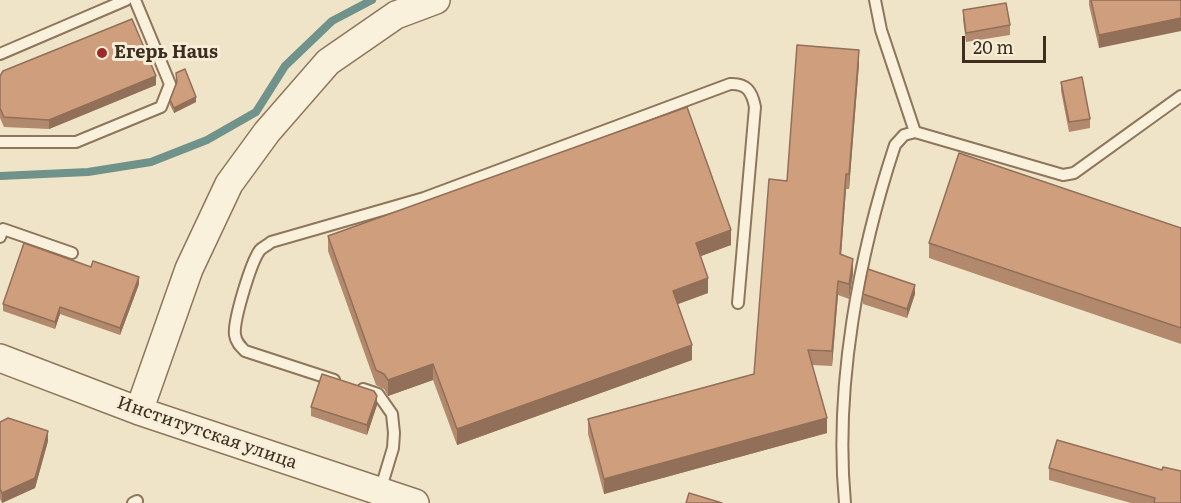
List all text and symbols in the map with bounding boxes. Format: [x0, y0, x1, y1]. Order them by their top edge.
scale bar [965, 24, 1049, 62]
text: 20 m [973, 33, 1014, 60]
place label: Егерь Haus [114, 42, 218, 64]
marker: Егерь Haus [95, 46, 109, 60]
street label: Институтская улица [114, 392, 300, 474]

